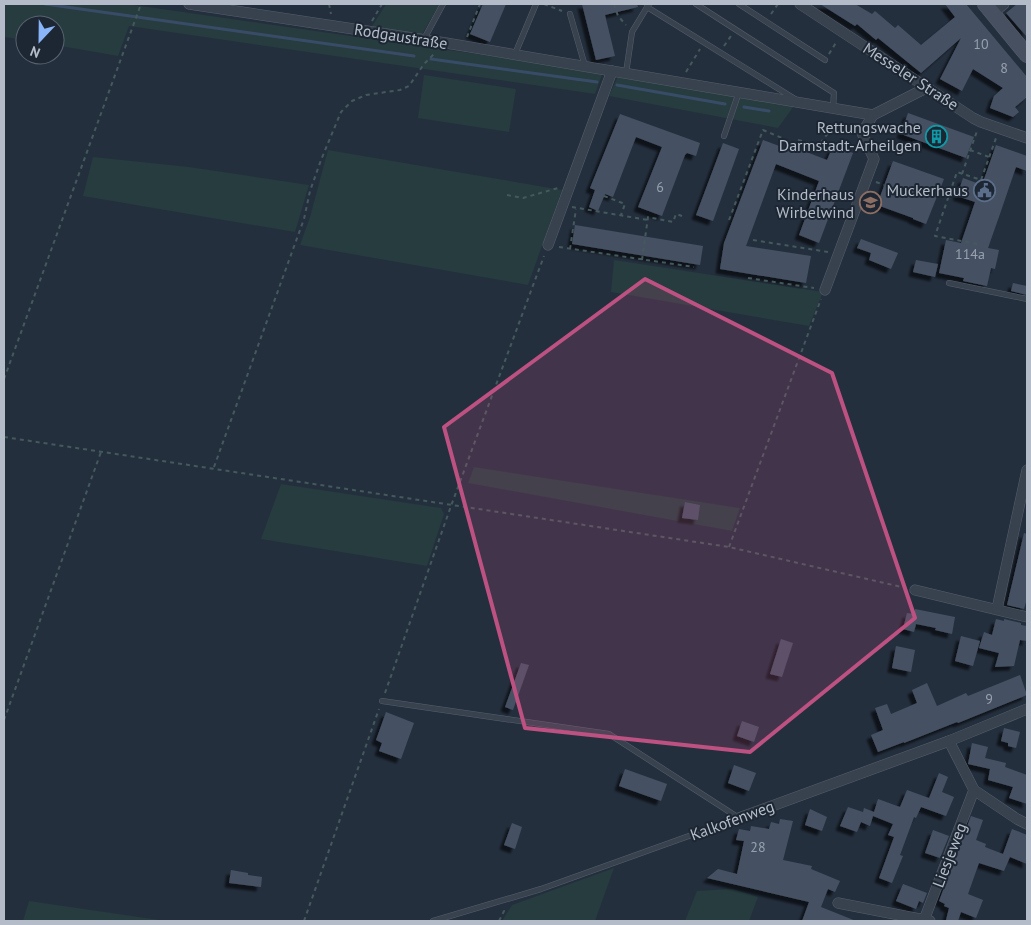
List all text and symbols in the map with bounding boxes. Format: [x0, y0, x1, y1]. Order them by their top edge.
north arrow [15, 15, 65, 65]
street label: Rodgaustraße [353, 19, 449, 53]
house number: 10 [973, 35, 989, 53]
street label: Messeler Straße [860, 38, 962, 114]
text: N [27, 42, 43, 62]
house number: 8 [1000, 59, 1008, 77]
place label: Rettungswache Darmstadt-Arheilgen [779, 117, 921, 155]
building icon: Rettungswache Darmstadt-Arheilgen [925, 124, 949, 148]
house number: 6 [656, 178, 664, 196]
public building icon: Muckerhaus [972, 178, 996, 202]
place label: Muckerhaus [886, 180, 968, 200]
place label: Kinderhaus Wirbelwind [776, 184, 854, 222]
school or university icon: Kinderhaus Wirbelwind [858, 191, 882, 215]
house number: 114a [955, 245, 985, 263]
house number: 9 [985, 690, 993, 708]
street label: Kalkofenweg [687, 796, 777, 844]
street label: Liesjeweg [928, 820, 970, 890]
house number: 28 [750, 838, 766, 856]

